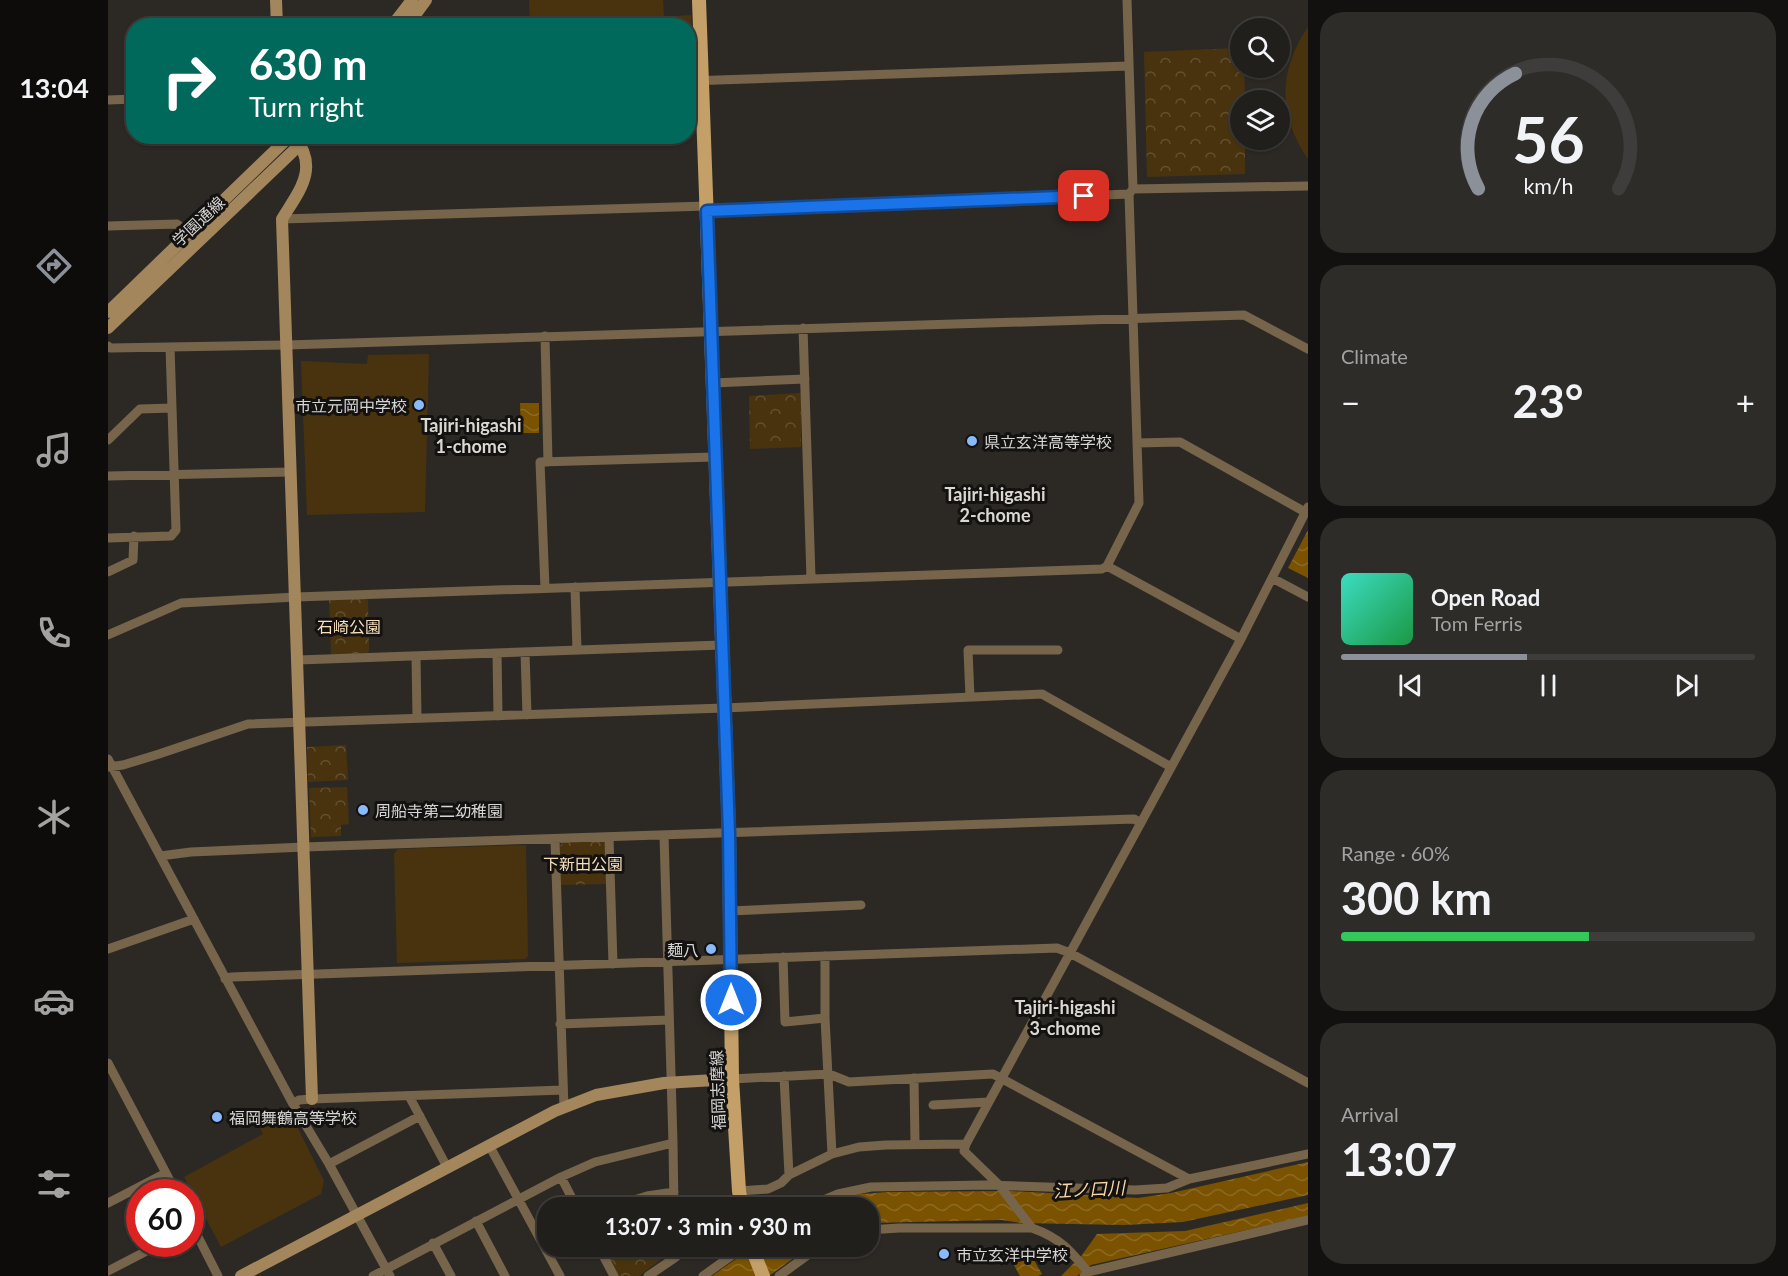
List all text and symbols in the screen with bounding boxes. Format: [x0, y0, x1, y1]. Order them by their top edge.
map controls [1230, 18, 1290, 150]
button: search [1230, 18, 1290, 78]
text: 630 m [249, 39, 367, 89]
icon: right [150, 42, 228, 120]
text: 13:04 [19, 71, 89, 104]
text: Turn right [249, 90, 364, 123]
button: layers [1230, 90, 1290, 150]
text: 56 [1512, 102, 1584, 177]
pin [1058, 170, 1109, 221]
text: km/h [1523, 174, 1573, 200]
icon: arrive [1067, 179, 1100, 212]
street label: 学園通線 [168, 192, 228, 250]
icon: directions [33, 245, 75, 287]
text: Climate [1341, 344, 1408, 368]
text: 23° [1513, 374, 1583, 428]
text: − [1341, 382, 1360, 422]
text: + [1736, 382, 1755, 422]
place label: 市立元岡中学校 [295, 396, 407, 415]
marker: 市立元岡中学校 [412, 398, 426, 412]
district label: Tajiri-higashi 1-chome [420, 414, 522, 457]
icon: music [33, 429, 75, 471]
place label: 県立玄洋高等学校 [984, 432, 1112, 451]
marker: 県立玄洋高等学校 [965, 434, 979, 448]
district label: Tajiri-higashi 2-chome [944, 483, 1046, 526]
text: Open Road [1431, 584, 1540, 611]
text: Tom Ferris [1431, 611, 1522, 635]
icon: phone [33, 612, 75, 654]
park label: 石崎公園 [317, 617, 381, 636]
icon: previous [1394, 669, 1427, 702]
icon: pause [1532, 669, 1565, 702]
icon: next [1670, 669, 1703, 702]
icon: climate [33, 796, 75, 838]
place label: 周船寺第二幼稚園 [375, 801, 503, 820]
marker: 周船寺第二幼稚園 [356, 803, 370, 817]
text: Range · 60% [1341, 841, 1450, 865]
park label: 下新田公園 [543, 854, 623, 873]
text: 300 km [1341, 871, 1492, 925]
place label: 麺八 [667, 940, 699, 959]
marker: 麺八 [704, 942, 718, 956]
position arrow [699, 968, 763, 1032]
icon: car [33, 980, 75, 1022]
district label: Tajiri-higashi 3-chome [1014, 996, 1116, 1039]
street label: 福岡志摩線 [706, 1050, 728, 1130]
text: Arrival [1341, 1102, 1399, 1126]
place label: 福岡舞鶴高等学校 [229, 1108, 357, 1127]
marker: 福岡舞鶴高等学校 [210, 1110, 224, 1124]
text: 13:07 [1341, 1132, 1457, 1186]
icon: filters [33, 1163, 75, 1205]
water label: 江ノ口川 [1052, 1176, 1128, 1202]
speed limit sign: 60 [126, 1179, 204, 1257]
text: 13:07 · 3 min · 930 m [605, 1213, 811, 1240]
place label: 市立玄洋中学校 [956, 1245, 1068, 1264]
marker: 市立玄洋中学校 [937, 1247, 951, 1261]

